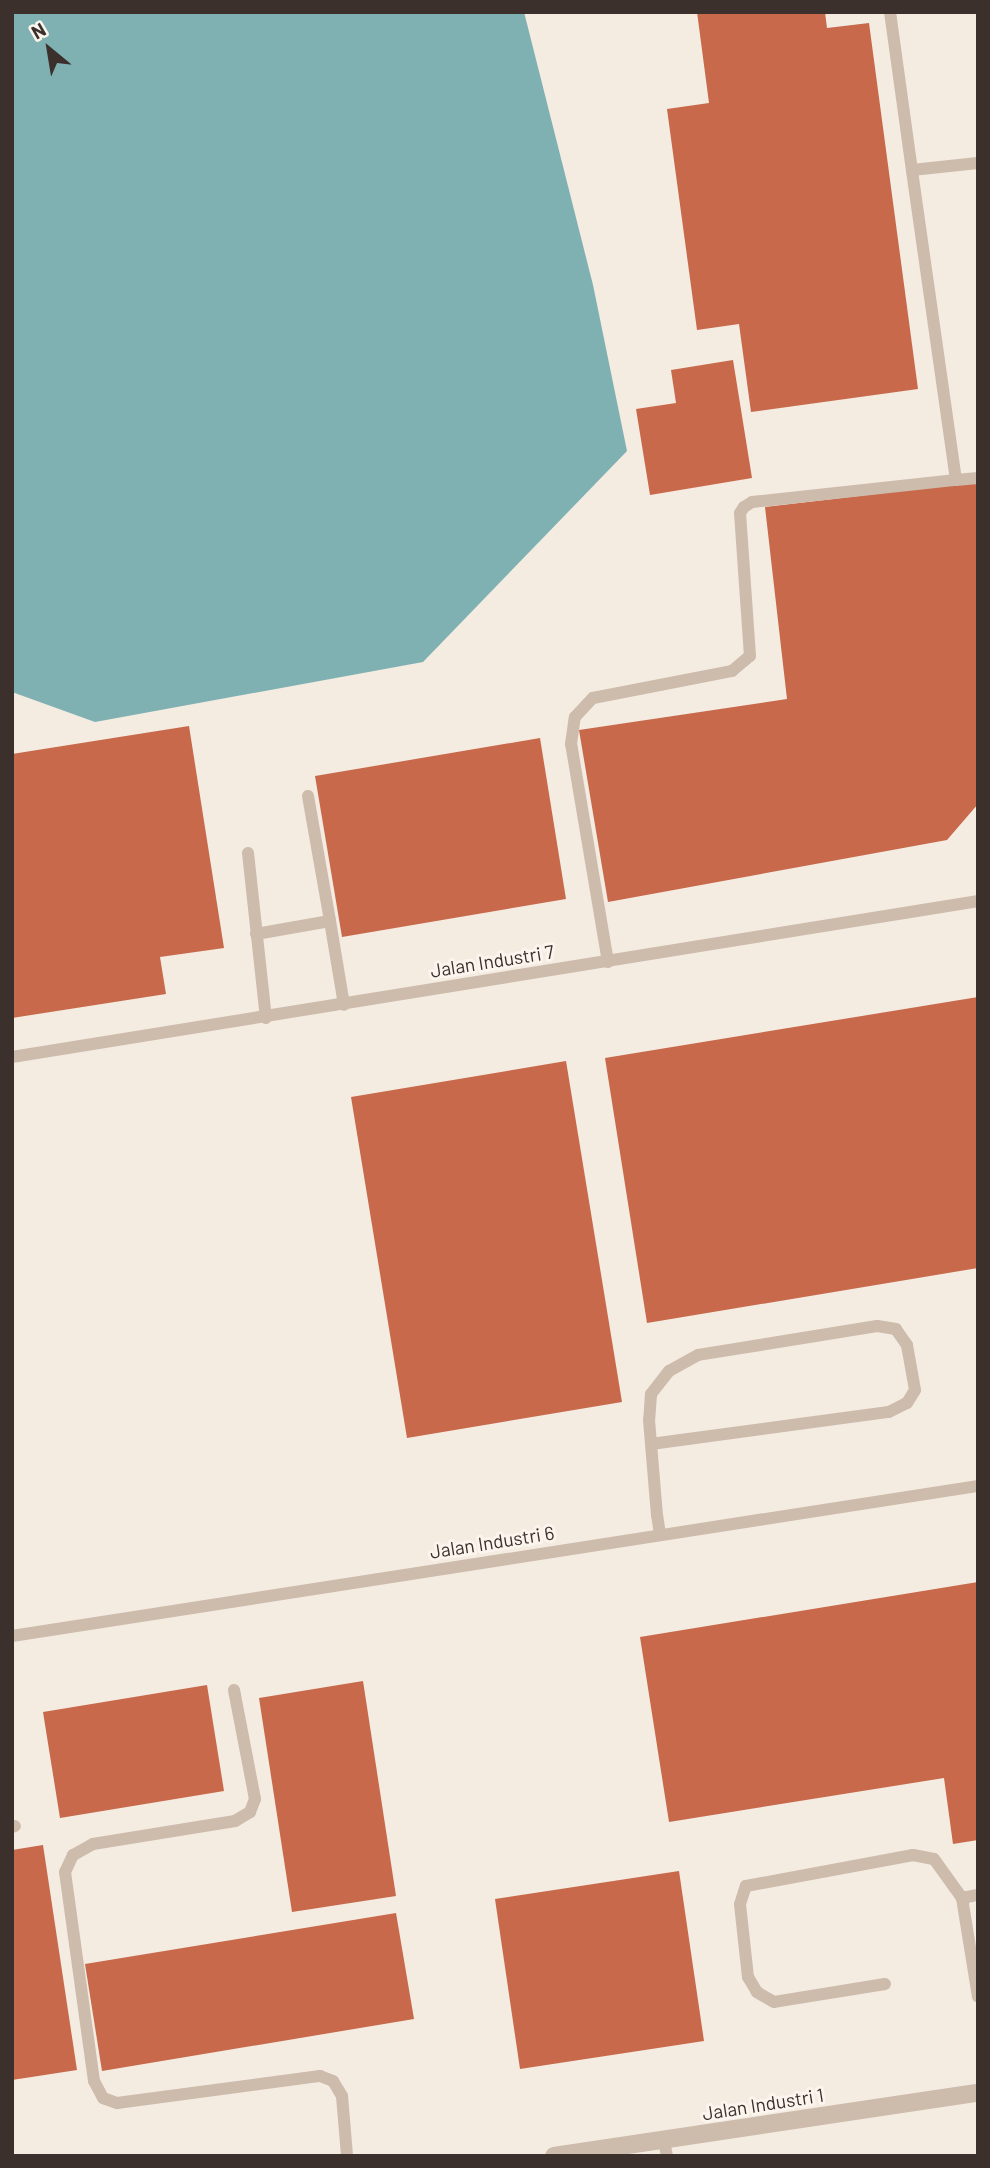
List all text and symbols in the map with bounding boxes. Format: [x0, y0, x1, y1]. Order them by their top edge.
north arrow [14, 14, 84, 84]
text: N [27, 17, 49, 44]
street label: Jalan Industri 7 [429, 940, 555, 982]
street label: Jalan Industri 6 [428, 1521, 556, 1563]
street label: Jalan Industri 1 [701, 2083, 825, 2125]

